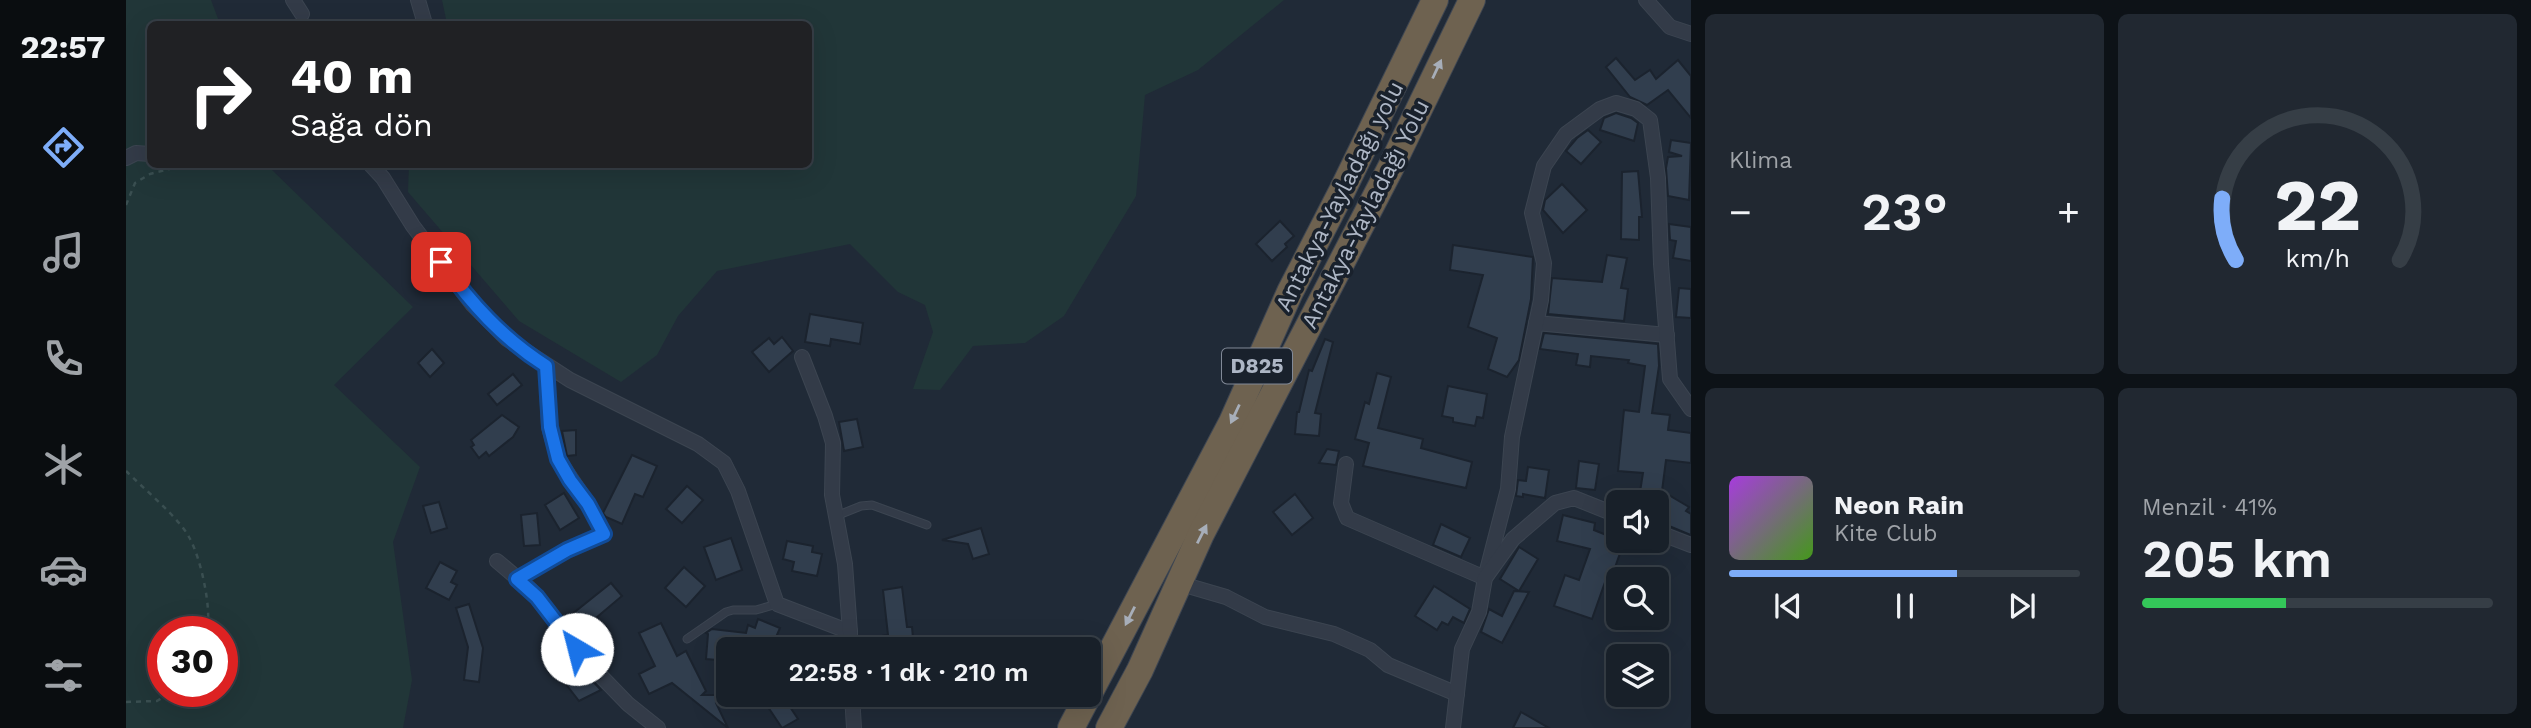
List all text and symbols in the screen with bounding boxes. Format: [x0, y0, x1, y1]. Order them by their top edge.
text: 22:57 [21, 28, 105, 66]
text: 40 m [290, 47, 413, 105]
icon: right [175, 49, 266, 140]
one-way arrow [1432, 59, 1443, 79]
street label: Antakya-Yayladağı yolu [1270, 77, 1409, 316]
street label: Antakya-Yayladağı Yolu [1296, 95, 1435, 333]
text: Sağa dön [290, 106, 433, 144]
icon: directions [39, 123, 88, 172]
text: Klima [1729, 147, 1792, 174]
text: 22 [2274, 162, 2361, 248]
text: 23° [1861, 182, 1948, 243]
text: − [1729, 190, 1752, 234]
text: + [2057, 190, 2080, 234]
icon: music [39, 228, 88, 277]
pin [411, 232, 471, 292]
icon: arrive [422, 243, 460, 281]
text: km/h [2285, 244, 2350, 273]
icon: phone [39, 334, 88, 383]
road number: D825 [1222, 348, 1292, 384]
one-way arrow [1230, 404, 1241, 425]
icon: climate [39, 440, 88, 489]
map controls [1606, 490, 1669, 707]
button: sound [1606, 490, 1669, 553]
text: Neon Rain [1834, 490, 1964, 520]
text: Menzil · 41% [2142, 494, 2277, 521]
text: Kite Club [1834, 520, 1937, 547]
one-way arrow [1196, 524, 1207, 544]
text: 205 km [2142, 529, 2332, 590]
icon: car [39, 545, 88, 594]
button: search [1606, 567, 1669, 630]
icon: previous [1769, 587, 1807, 625]
icon: pause [1886, 587, 1924, 625]
icon: next [2003, 587, 2041, 625]
one-way arrow [1125, 606, 1136, 626]
position arrow [540, 612, 614, 686]
speed limit sign: 30 [147, 616, 238, 707]
button: layers [1606, 644, 1669, 707]
icon: filters [39, 651, 88, 700]
text: 22:58 · 1 dk · 210 m [788, 657, 1029, 687]

